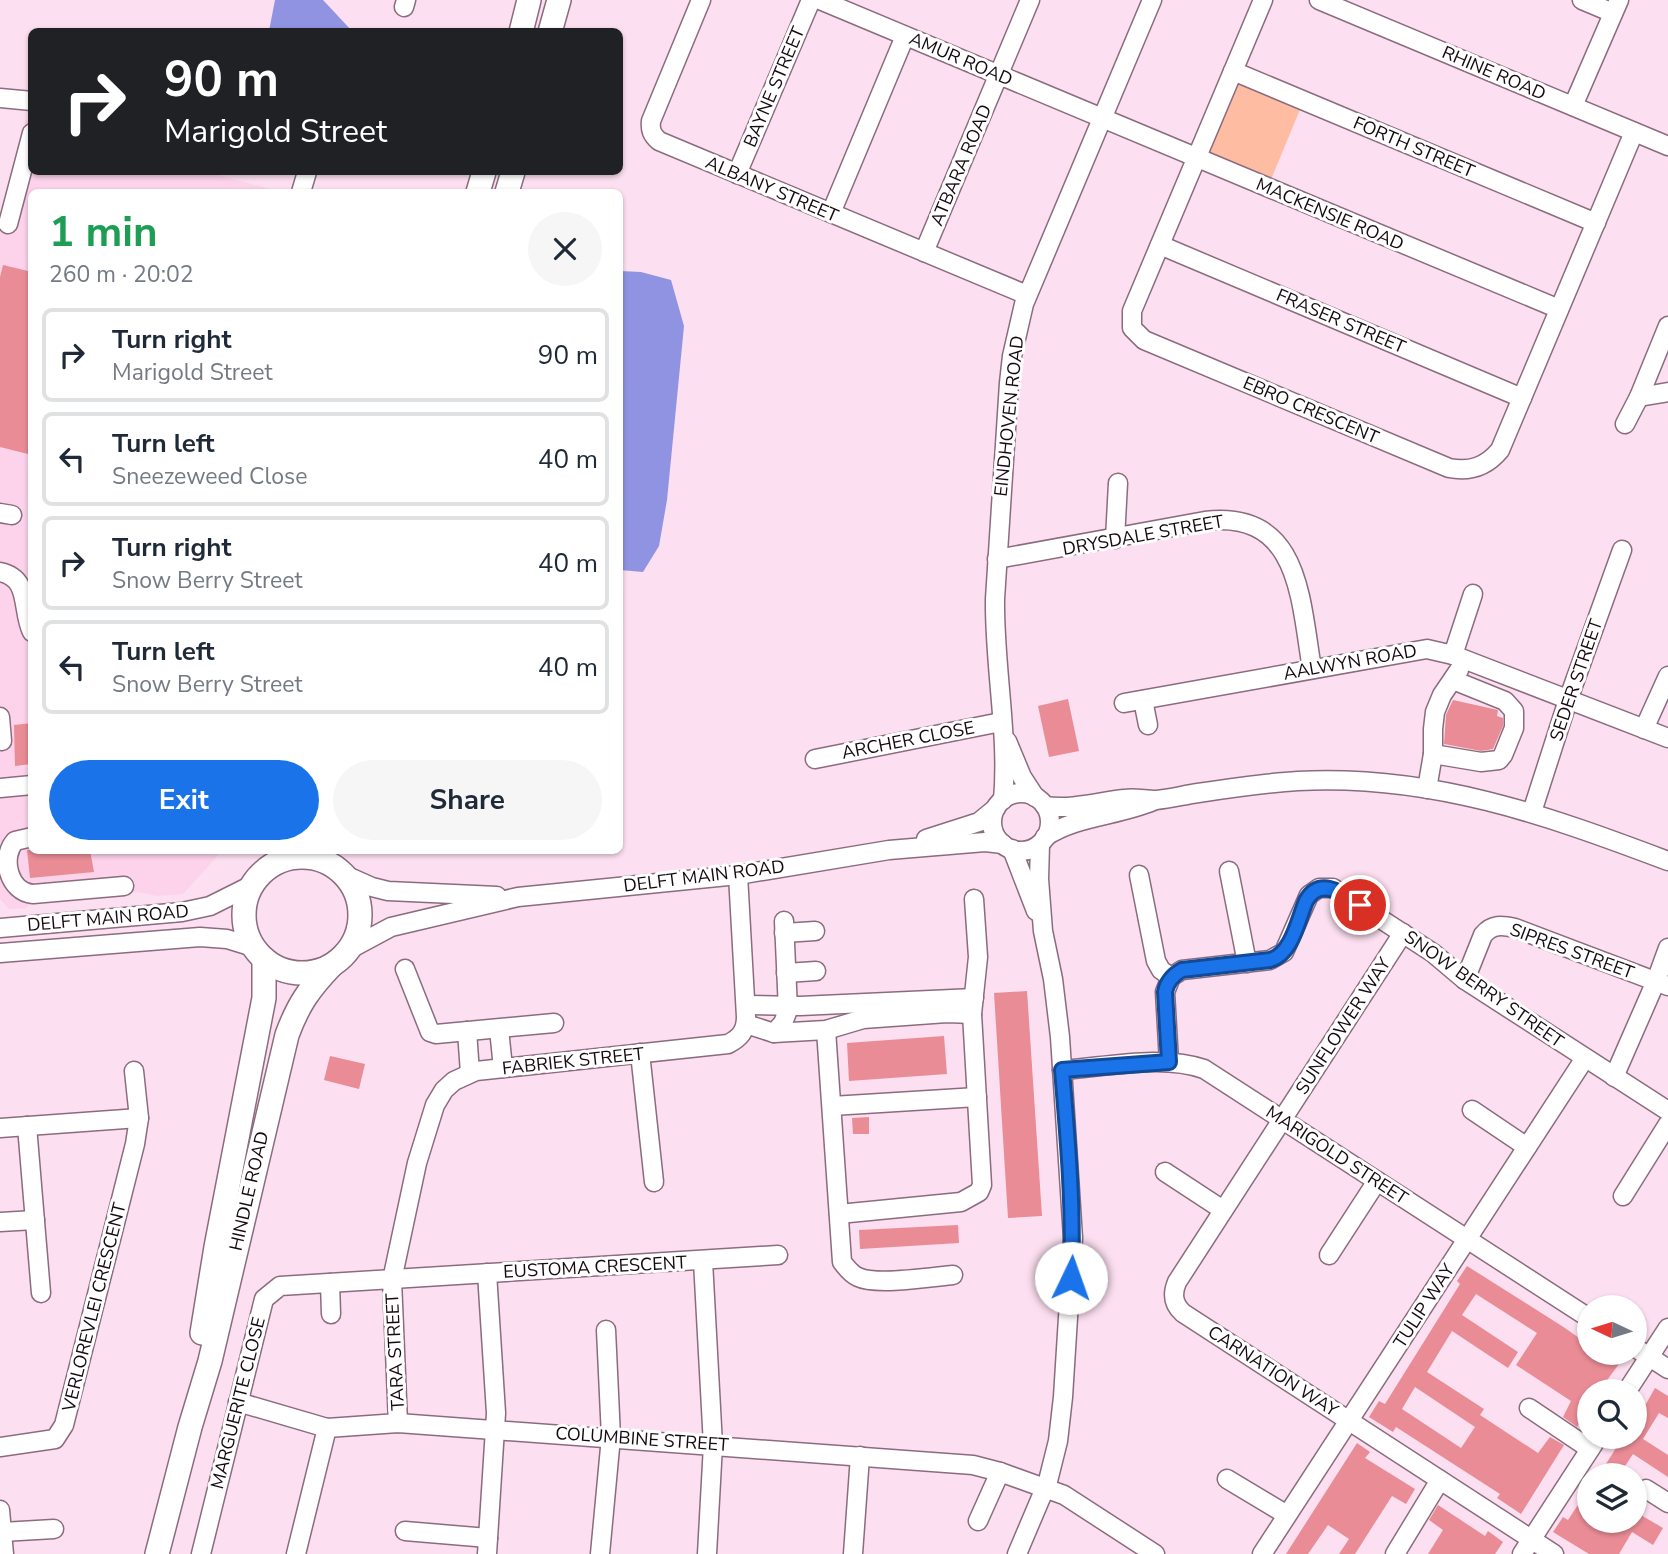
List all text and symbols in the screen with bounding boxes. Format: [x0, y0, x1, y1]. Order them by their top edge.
street label: BAYNE STREET [738, 23, 810, 151]
street label: AMUR ROAD [906, 26, 1016, 92]
street label: RHINE ROAD [1438, 40, 1550, 106]
text: 90 m [164, 46, 279, 113]
icon: right [49, 56, 140, 147]
street label: ATBARA ROAD [925, 101, 997, 229]
text: Marigold Street [164, 110, 387, 153]
street label: FORTH STREET [1350, 111, 1478, 183]
street label: ALBANY STREET [702, 150, 842, 228]
street label: MACKENSIE ROAD [1252, 172, 1408, 256]
text: 1 min [49, 204, 158, 261]
button: close [528, 212, 602, 286]
text: 260 m · 20:02 [49, 259, 194, 290]
street label: FRASER STREET [1273, 283, 1409, 359]
text: Turn right [112, 322, 231, 357]
street label: EINDHOVEN ROAD [989, 334, 1029, 498]
icon: right [53, 336, 91, 374]
text: 90 m [538, 338, 598, 373]
text: Marigold Street [112, 357, 272, 388]
street label: EBRO CRESCENT [1239, 371, 1383, 450]
text: Turn left [112, 426, 215, 461]
icon: left [53, 440, 91, 478]
text: 40 m [538, 442, 598, 477]
text: Sneezeweed Close [112, 461, 307, 492]
street label: DRYSDALE STREET [1061, 509, 1226, 561]
text: Turn right [112, 530, 231, 565]
icon: right [53, 544, 91, 582]
text: 40 m [538, 546, 598, 581]
text: Snow Berry Street [112, 565, 303, 596]
street label: SEDER STREET [1544, 616, 1608, 744]
text: Turn left [112, 634, 215, 669]
street label: AALWYN ROAD [1281, 638, 1419, 686]
icon: left [53, 648, 91, 686]
text: 40 m [538, 650, 598, 685]
text: Snow Berry Street [112, 669, 303, 700]
street label: ARCHER CLOSE [840, 715, 976, 765]
button: Exit [49, 760, 319, 840]
button: Share [333, 760, 602, 840]
street label: DELFT MAIN ROAD [622, 854, 786, 898]
pin [1330, 875, 1390, 935]
icon: arrive [1341, 886, 1379, 924]
street label: DELFT MAIN ROAD [26, 899, 190, 937]
street label: SIPRES STREET [1507, 917, 1638, 985]
street label: SNOW BERRY STREET [1399, 925, 1569, 1053]
street label: SUNFLOWER WAY [1290, 953, 1396, 1099]
street label: FABRIEK STREET [501, 1042, 645, 1080]
street label: MARIGOLD STREET [1261, 1100, 1413, 1210]
street label: HINDLE ROAD [224, 1129, 274, 1253]
street label: VERLOREVLEI CRESCENT [56, 1200, 132, 1415]
position arrow [1034, 1241, 1108, 1315]
street label: EUSTOMA CRESCENT [503, 1250, 688, 1284]
street label: TULIP WAY [1388, 1259, 1460, 1353]
street label: TARA STREET [380, 1293, 410, 1411]
north arrow [1577, 1295, 1647, 1365]
map controls [1577, 1295, 1647, 1533]
street label: MARGUERITE CLOSE [205, 1315, 271, 1491]
street label: CARNATION WAY [1203, 1320, 1343, 1422]
button: search [1577, 1379, 1647, 1449]
street label: COLUMBINE STREET [554, 1421, 730, 1457]
button: layers [1577, 1463, 1647, 1533]

